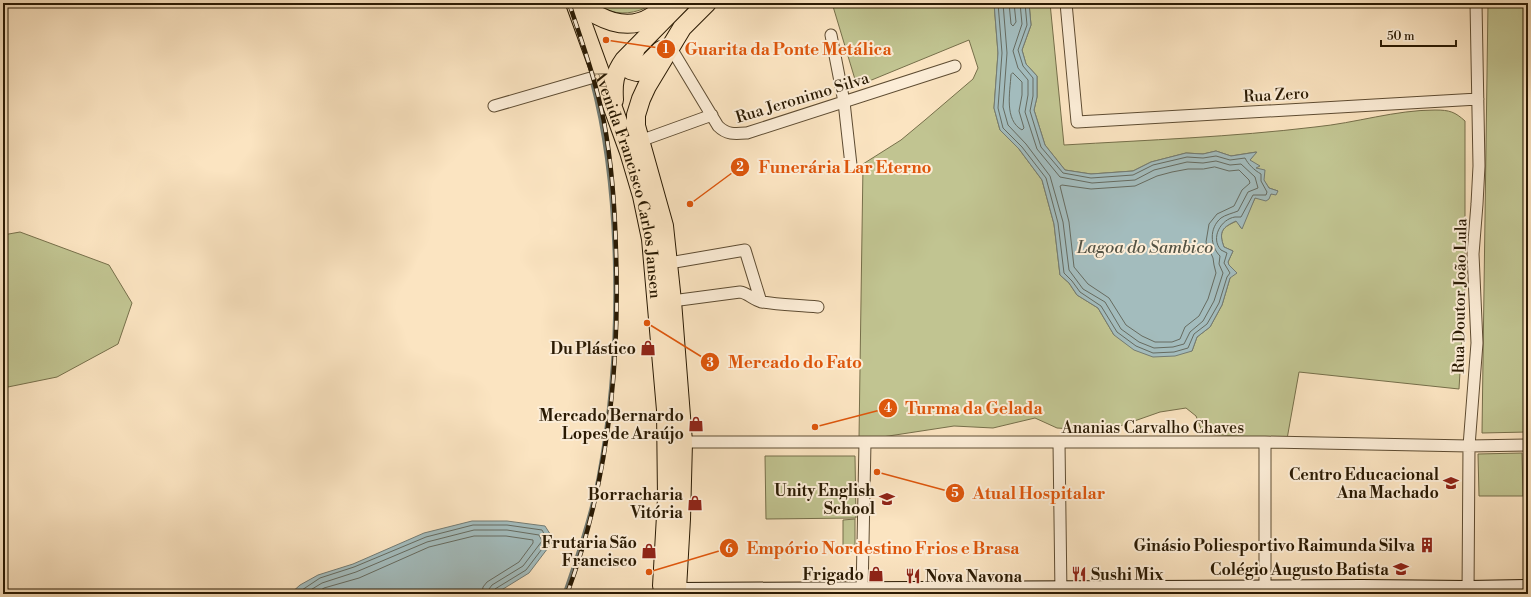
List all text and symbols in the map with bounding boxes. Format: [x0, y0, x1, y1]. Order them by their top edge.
scale bar [1381, 22, 1456, 48]
text: 50 m [1387, 29, 1415, 44]
callout: Guarita da Ponte Metálica [656, 34, 900, 63]
text: Guarita da Ponte Metálica [684, 39, 892, 61]
text: 1 [663, 42, 669, 57]
street label: Avenida Francisco Carlos Jansen [589, 67, 665, 300]
street label: Rua Jeronimo Silva [733, 68, 872, 128]
street label: Rua Zero [1243, 83, 1309, 107]
callout: Funerária Lar Eterno [730, 153, 939, 182]
text: Funerária Lar Eterno [758, 157, 932, 179]
text: 2 [736, 160, 744, 175]
street label: Rua Doutor João Lula [1449, 217, 1471, 374]
water label: Lagoa do Sambico [1076, 237, 1213, 259]
place label: Du Plástico [550, 339, 636, 359]
shop icon: Du Plástico [639, 339, 657, 357]
callout: Mercado do Fato [700, 348, 870, 377]
text: Mercado do Fato [728, 352, 862, 374]
text: 3 [706, 356, 714, 371]
callout: Turma da Gelada [878, 393, 1051, 422]
text: Turma da Gelada [905, 398, 1043, 420]
text: 4 [884, 401, 892, 416]
place label: Mercado Bernardo Lopes de Araújo [539, 406, 684, 444]
shop icon: Mercado Bernardo Lopes de Araújo [687, 415, 705, 433]
street label: Ananias Carvalho Chaves [1061, 418, 1244, 438]
place label: Centro Educacional Ana Machado [1289, 465, 1440, 503]
school or university icon: Centro Educacional Ana Machado [1442, 474, 1460, 492]
callout: Atual Hospitalar [945, 479, 1114, 508]
place label: Unity English School [774, 481, 876, 519]
text: Atual Hospitalar [972, 483, 1106, 505]
place label: Borracharia Vitória [588, 485, 683, 523]
text: 5 [951, 486, 959, 501]
school or university icon: Unity English School [878, 490, 896, 508]
shop icon: Borracharia Vitória [686, 494, 704, 512]
place label: Frutaria São Francisco [541, 533, 637, 571]
callout: Empório Nordestino Frios e Brasa [719, 534, 1028, 563]
place label: Ginásio Poliesportivo Raimunda Silva [1133, 536, 1415, 556]
building icon: Ginásio Poliesportivo Raimunda Silva [1418, 536, 1436, 554]
text: Empório Nordestino Frios e Brasa [747, 538, 1020, 560]
shop icon: Frutaria São Francisco [640, 542, 658, 560]
text: 6 [725, 542, 733, 557]
place label: Colégio Augusto Batista [1210, 560, 1389, 580]
school or university icon: Colégio Augusto Batista [1392, 560, 1410, 578]
place label: Frigado [802, 565, 864, 585]
shop icon: Frigado [867, 565, 885, 583]
restaurant icon: Sushi Mix [1070, 565, 1088, 583]
place label: Sushi Mix [1091, 565, 1164, 585]
restaurant icon: Nova Navona [904, 567, 922, 585]
place label: Nova Navona [925, 567, 1023, 587]

